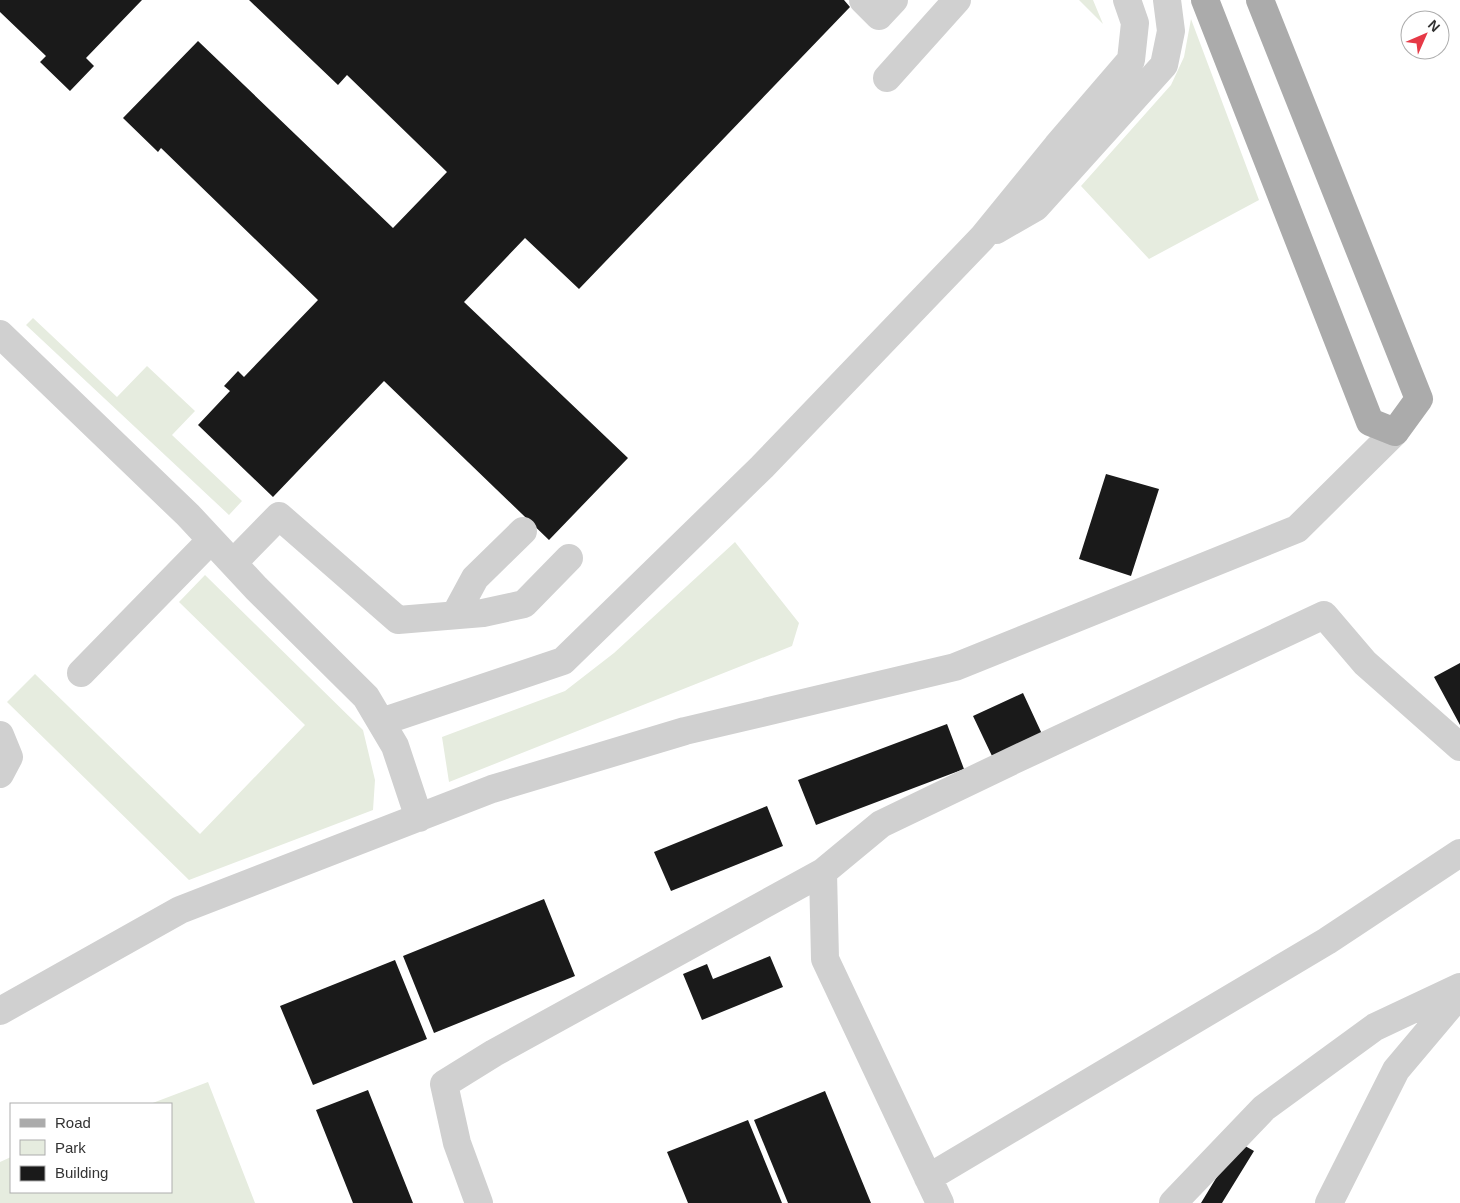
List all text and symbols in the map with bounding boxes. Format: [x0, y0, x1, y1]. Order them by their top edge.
north arrow [1400, 10, 1450, 60]
text: N [1425, 17, 1443, 35]
legend [10, 1103, 172, 1193]
text: Road [55, 1114, 91, 1131]
text: Park [55, 1139, 86, 1156]
text: Building [55, 1164, 108, 1181]

